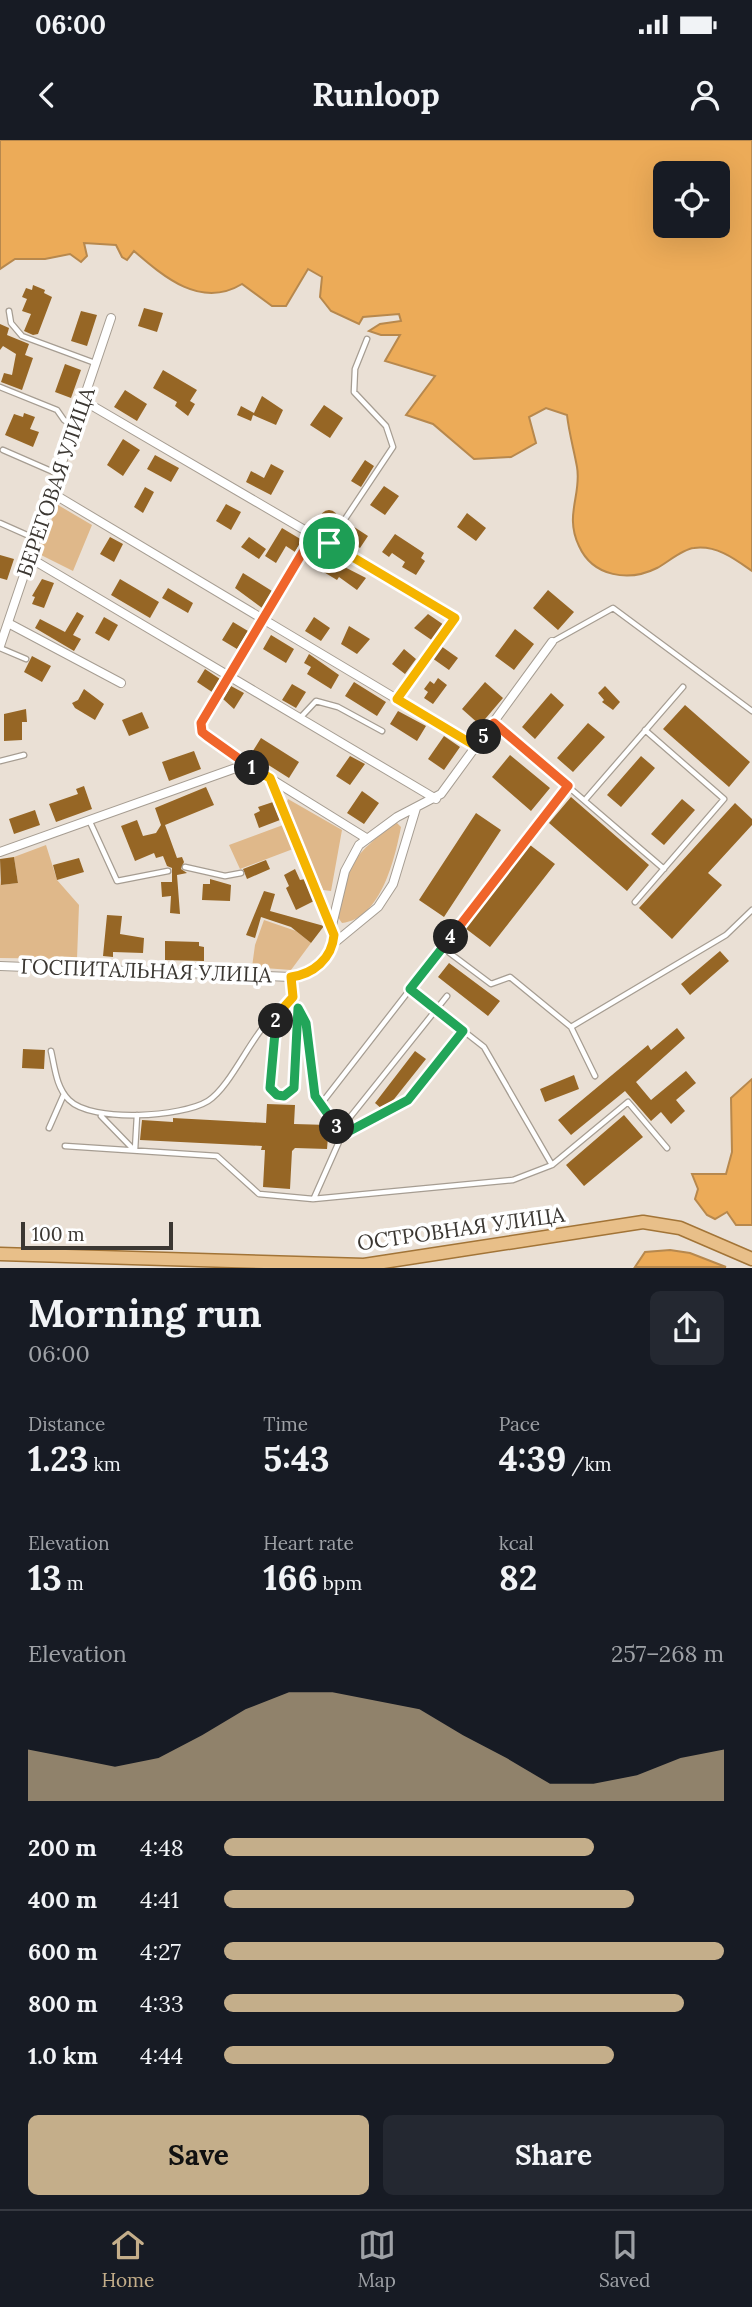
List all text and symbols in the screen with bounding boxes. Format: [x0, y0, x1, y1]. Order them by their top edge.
text: 06:00 [35, 8, 106, 41]
text: Runloop [312, 74, 440, 115]
icon: back [28, 76, 66, 114]
icon: person [686, 76, 724, 114]
map controls [653, 161, 730, 238]
button: locate [653, 161, 730, 238]
street label: БЕРЕГОВАЯ УЛИЦА [10, 383, 101, 580]
pin [299, 513, 359, 573]
icon: arrive [310, 524, 348, 562]
pin: 5 [466, 720, 502, 754]
text: 5 [478, 724, 489, 748]
pin: 1 [234, 750, 270, 786]
text: 1 [248, 755, 255, 779]
pin: 4 [434, 920, 468, 954]
text: 4 [445, 924, 456, 948]
street label: ГОСПИТАЛЬНАЯ УЛИЦА [20, 953, 273, 988]
pin: 2 [258, 1004, 294, 1038]
text: 2 [270, 1008, 281, 1032]
pin: 3 [320, 1110, 354, 1144]
text: 3 [331, 1114, 342, 1138]
street label: ОСТРОВНАЯ УЛИЦА [355, 1200, 567, 1256]
scale bar [21, 1218, 173, 1250]
text: 100 m [32, 1222, 85, 1246]
text: Morning run [28, 1289, 262, 1337]
button: share [650, 1291, 724, 1365]
text: 06:00 [28, 1339, 90, 1368]
text: Distance [28, 1412, 105, 1436]
text: Time [263, 1412, 308, 1436]
text: Pace [499, 1412, 540, 1436]
text: 1.23 [28, 1436, 89, 1481]
text: 5:43 [263, 1436, 330, 1481]
text: 4:39 [499, 1436, 566, 1481]
text: km [89, 1452, 121, 1476]
text: /km [566, 1452, 612, 1476]
text: Elevation [28, 1531, 110, 1555]
text: Heart rate [263, 1531, 354, 1555]
text: kcal [499, 1531, 534, 1555]
text: 13 [28, 1555, 62, 1600]
text: 166 [263, 1555, 318, 1600]
text: 82 [499, 1555, 537, 1600]
text: m [62, 1571, 84, 1595]
text: bpm [318, 1571, 362, 1595]
text: Elevation [28, 1639, 127, 1668]
text: 257–268 m [611, 1639, 724, 1668]
text: 200 m [28, 1833, 97, 1862]
text: 4:48 [140, 1833, 184, 1862]
text: 400 m [28, 1885, 97, 1914]
text: 4:41 [140, 1885, 179, 1914]
text: 600 m [28, 1937, 98, 1966]
text: 4:27 [140, 1937, 181, 1966]
text: 800 m [28, 1989, 98, 2018]
text: 4:33 [140, 1989, 184, 2018]
text: 1.0 km [28, 2041, 98, 2070]
text: 4:44 [140, 2041, 183, 2070]
button: Save [28, 2115, 369, 2195]
button: Share [383, 2115, 724, 2195]
tab: Home [102, 2226, 154, 2292]
tab: Map [357, 2226, 396, 2292]
tab: Saved [599, 2226, 650, 2292]

